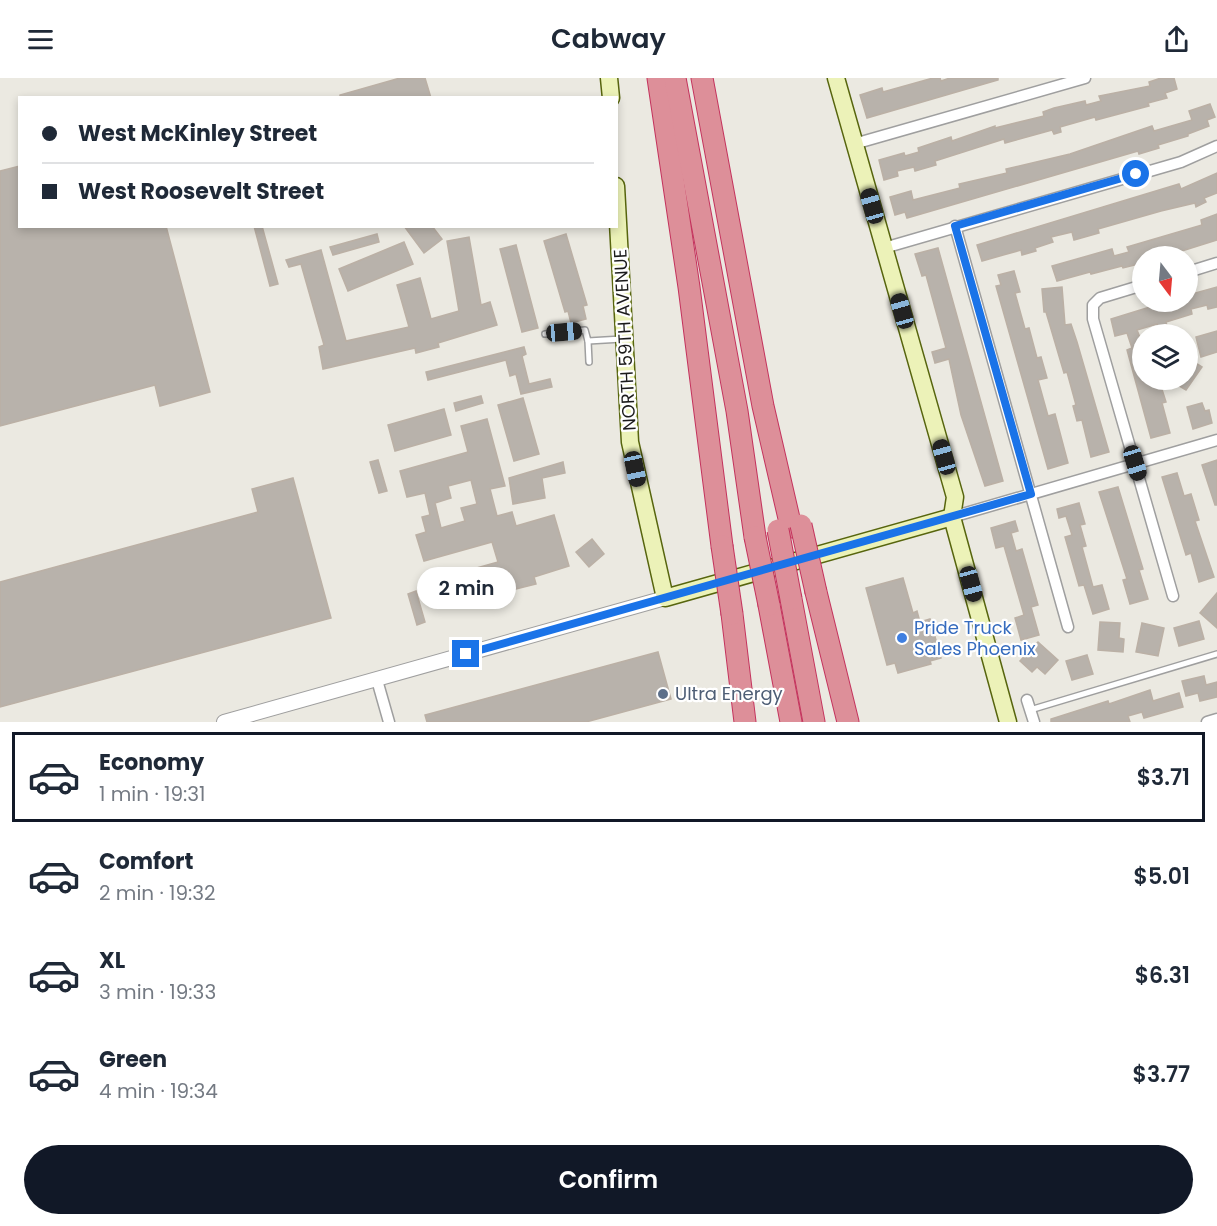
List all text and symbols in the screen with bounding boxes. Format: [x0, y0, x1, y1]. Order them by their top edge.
text: Cabway [551, 20, 666, 57]
icon: menu [24, 23, 57, 56]
icon: share [1160, 23, 1193, 56]
text: West McKinley Street [78, 118, 317, 149]
route start [1122, 160, 1149, 187]
text: West Roosevelt Street [78, 176, 324, 207]
car [858, 186, 886, 226]
north arrow [1132, 246, 1198, 312]
map controls [1132, 246, 1198, 390]
street label: NORTH 59TH AVENUE [607, 249, 642, 432]
car [888, 291, 916, 331]
car [545, 321, 583, 343]
button: layers [1132, 324, 1198, 390]
car [930, 437, 958, 477]
car [1121, 443, 1149, 483]
car [622, 450, 648, 488]
car [958, 564, 984, 604]
callout: 2 min [416, 567, 516, 609]
text: 2 min [439, 574, 494, 602]
place label: Pride Truck Sales Phoenix [914, 615, 1036, 661]
marker: Pride Truck Sales Phoenix [895, 631, 909, 645]
route end [452, 640, 479, 667]
place label: Ultra Energy [675, 681, 783, 706]
marker: Ultra Energy [656, 687, 670, 701]
text: Economy [99, 747, 204, 778]
icon: car [27, 750, 81, 804]
text: $3.71 [1137, 762, 1190, 793]
text: 1 min · 19:31 [99, 780, 205, 808]
text: Comfort [99, 846, 193, 877]
icon: car [27, 849, 81, 903]
text: $5.01 [1134, 861, 1190, 892]
text: 2 min · 19:32 [99, 879, 216, 907]
text: XL [99, 945, 125, 976]
icon: car [27, 948, 81, 1002]
text: $6.31 [1135, 960, 1190, 991]
text: 3 min · 19:33 [99, 978, 216, 1006]
text: Green [99, 1044, 167, 1075]
icon: car [27, 1047, 81, 1101]
text: $3.77 [1133, 1059, 1190, 1090]
text: 4 min · 19:34 [99, 1077, 218, 1105]
button: Confirm [24, 1145, 1193, 1214]

